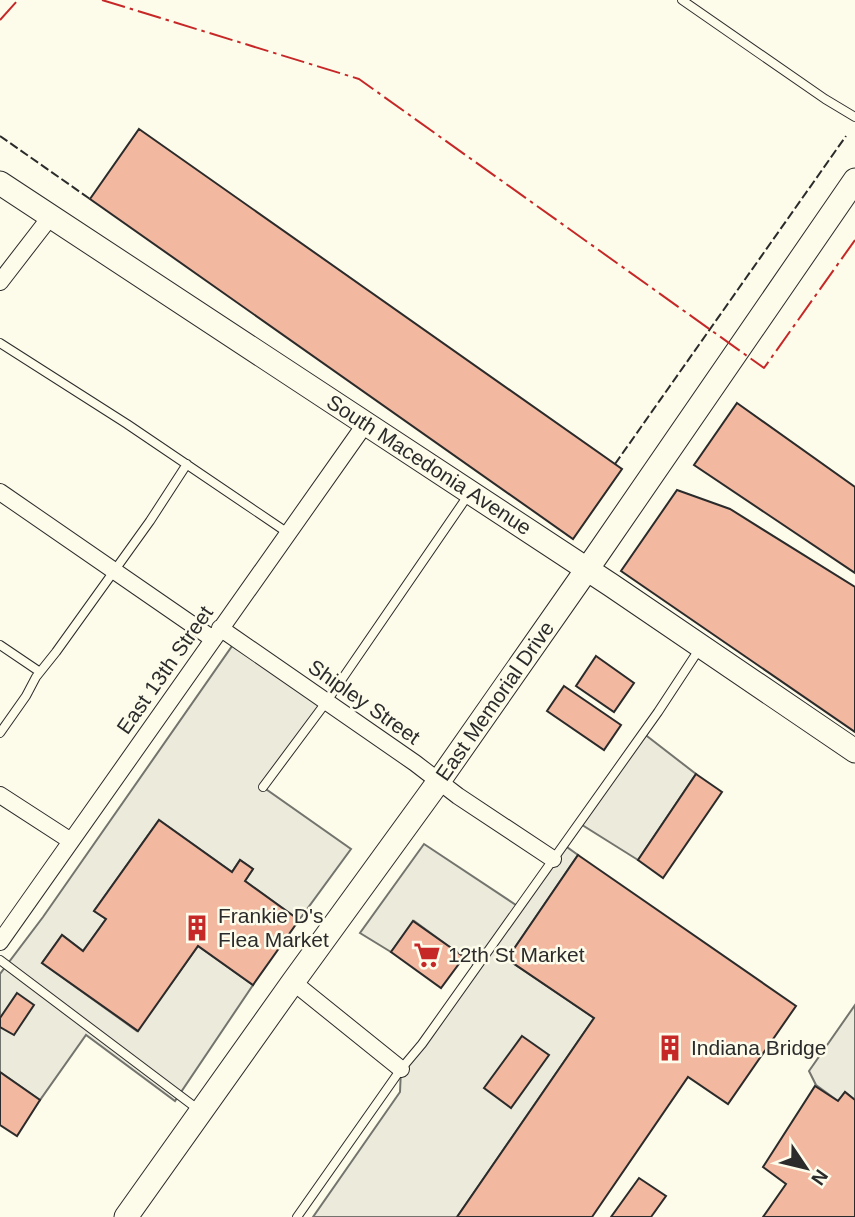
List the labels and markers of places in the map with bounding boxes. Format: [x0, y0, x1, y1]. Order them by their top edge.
place label: Frankie D's Flea Market [218, 904, 329, 951]
building icon: Frankie D's Flea Market [182, 913, 212, 943]
supermarket icon: 12th St Market [412, 940, 442, 970]
place label: 12th St Market [448, 943, 585, 966]
building icon: Indiana Bridge [655, 1033, 685, 1063]
place label: Indiana Bridge [691, 1036, 826, 1059]

